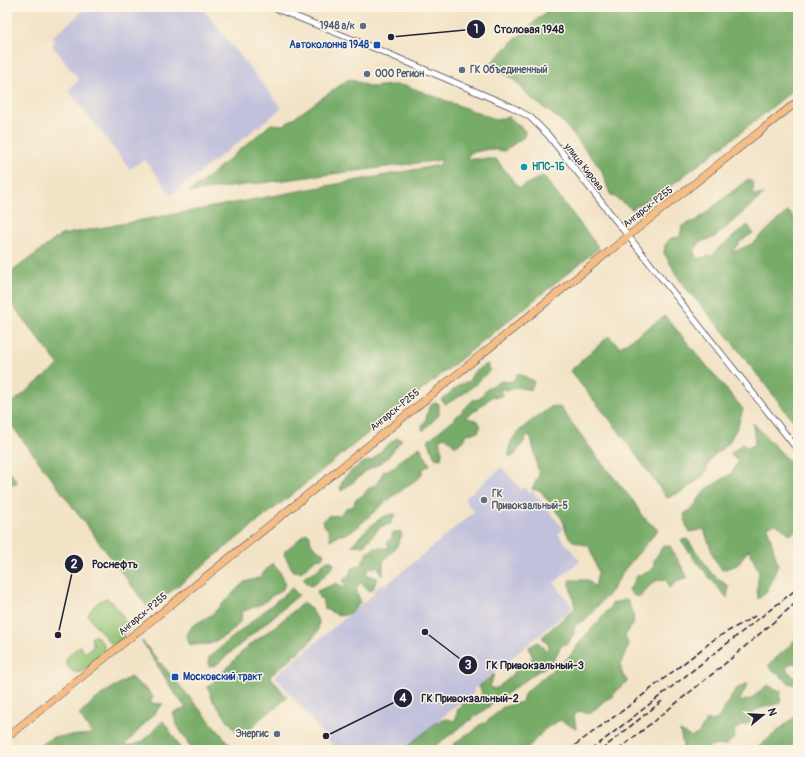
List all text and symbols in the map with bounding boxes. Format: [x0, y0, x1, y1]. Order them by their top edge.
callout: Столовая 1948 [466, 18, 572, 41]
place label: 1948 а/к [320, 20, 356, 32]
marker: 1948 а/к [358, 21, 368, 31]
text: 1 [474, 22, 478, 37]
text: Столовая 1948 [494, 23, 564, 36]
place label: Автоколонна 1948 [289, 39, 369, 51]
marker: Автоколонна 1948 [372, 40, 382, 50]
place label: ГК Объединенный [470, 64, 548, 76]
marker: ГК Объединенный [457, 65, 467, 75]
place label: ООО Регион [375, 68, 424, 80]
marker: ООО Регион [362, 69, 372, 79]
street label: улица Кирова [561, 140, 606, 193]
place label: НПС-1Б [532, 161, 565, 173]
marker: НПС-1Б [519, 162, 529, 172]
street label: Ангарск-Р255 [621, 184, 675, 230]
street label: Ангарск-Р255 [368, 386, 422, 434]
place label: ГК Привокзальный-5 [492, 488, 568, 512]
marker: ГК Привокзальный-5 [479, 495, 489, 505]
callout: Роснефть [64, 552, 147, 575]
text: 2 [71, 557, 78, 572]
text: Роснефть [92, 558, 138, 571]
street label: Ангарск-Р255 [116, 590, 170, 638]
callout: ГК Привокзальный-3 [458, 653, 592, 676]
text: 3 [465, 658, 472, 673]
text: ГК Привокзальный-3 [486, 659, 584, 672]
place label: Московский тракт [183, 671, 263, 683]
marker: Московский тракт [170, 672, 180, 682]
callout: ГК Привокзальный-2 [393, 686, 526, 709]
text: 4 [399, 691, 407, 706]
text: ГК Привокзальный-2 [421, 692, 519, 705]
north arrow [743, 695, 783, 735]
text: N [765, 707, 780, 718]
place label: Энергис [235, 728, 269, 740]
marker: Энергис [272, 729, 282, 739]

